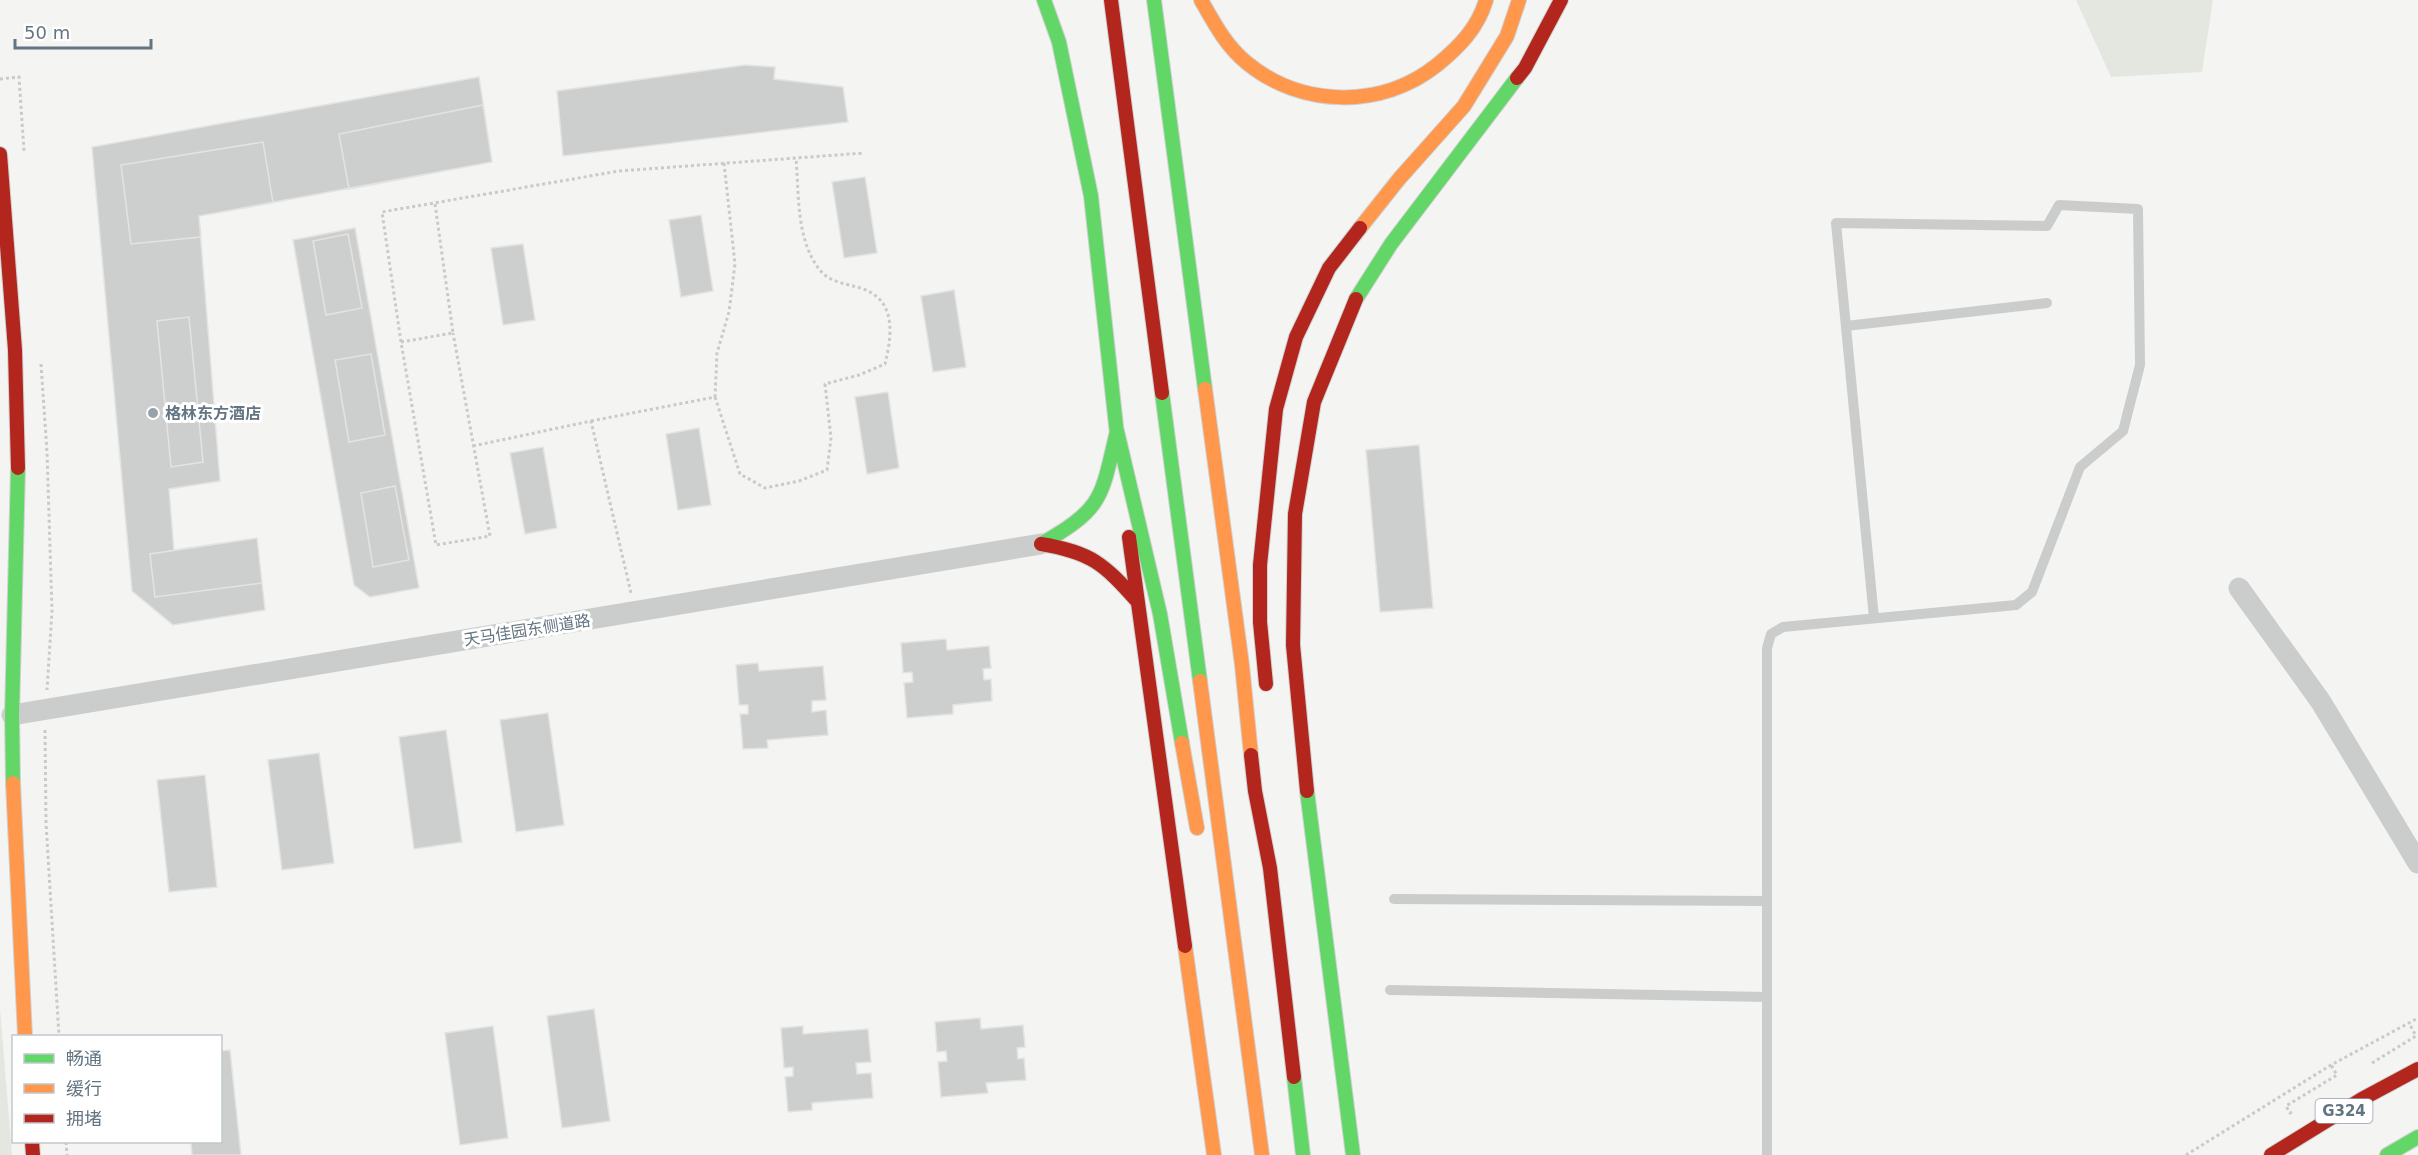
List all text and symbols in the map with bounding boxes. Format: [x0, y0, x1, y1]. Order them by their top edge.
scale bar [15, 12, 152, 50]
text: 50 m [24, 22, 70, 43]
place label: 格林东方酒店 [165, 404, 261, 423]
marker: 格林东方酒店 [146, 406, 160, 420]
street label: 天马佳园东侧道路 [462, 611, 592, 649]
legend [12, 1035, 222, 1143]
text: 畅通 [66, 1048, 102, 1069]
text: 缓行 [66, 1078, 102, 1099]
road number: G324 [2316, 1099, 2372, 1123]
text: 拥堵 [66, 1108, 102, 1129]

